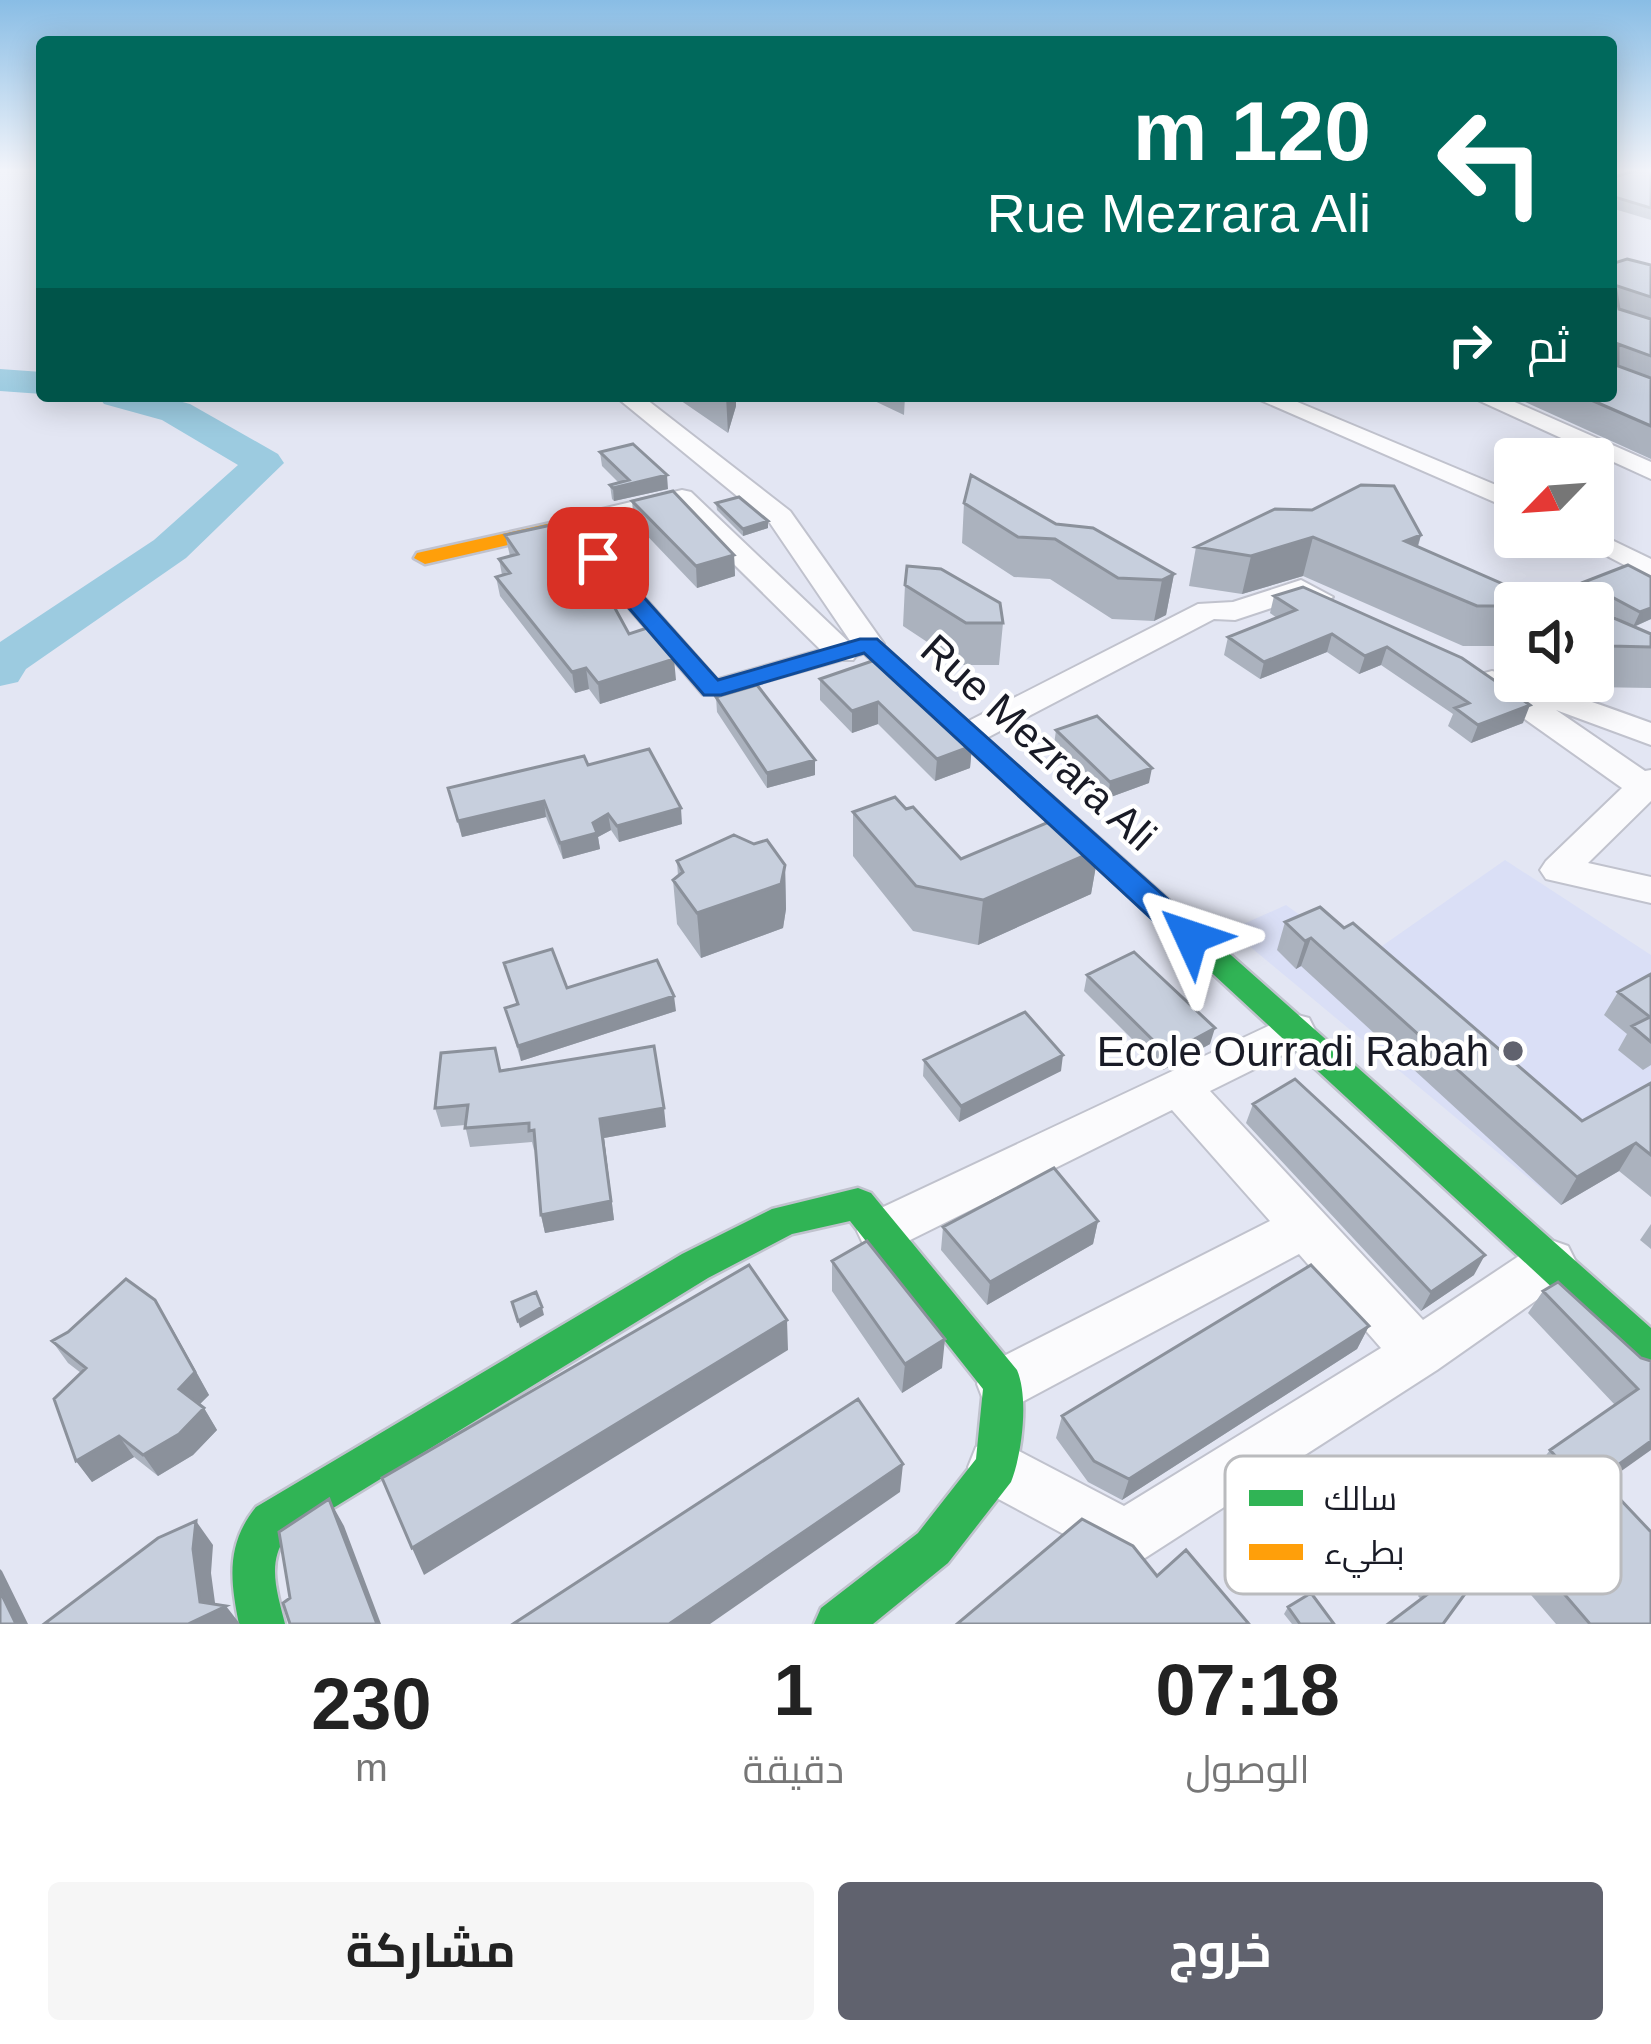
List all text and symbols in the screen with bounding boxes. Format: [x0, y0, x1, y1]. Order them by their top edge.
text: 120 m [1133, 84, 1371, 178]
icon: left [1413, 84, 1569, 240]
text: Rue Mezrara Ali [987, 183, 1371, 243]
icon: right [1437, 312, 1503, 378]
text: ثم [1527, 321, 1569, 372]
north arrow [1494, 438, 1614, 558]
map controls [1494, 438, 1614, 702]
pin [547, 507, 649, 609]
icon: arrive [565, 525, 631, 591]
button: sound [1494, 582, 1614, 702]
street label: Rue Mezrara Ali [912, 625, 1165, 860]
position arrow [1128, 874, 1254, 1000]
place label: Ecole Ourradi Rabah [1097, 1028, 1489, 1075]
marker: Ecole Ourradi Rabah [1500, 1038, 1526, 1064]
legend [1225, 1456, 1621, 1594]
text: سالك [1324, 1480, 1397, 1517]
text: بطيء [1324, 1534, 1405, 1578]
text: 1 [773, 1650, 814, 1730]
text: 07:18 [1156, 1650, 1340, 1730]
text: 230 [311, 1664, 431, 1744]
text: m [355, 1746, 388, 1789]
text: دقيقة [743, 1748, 844, 1791]
text: الوصول [1185, 1748, 1310, 1791]
button: مشاركة [48, 1882, 814, 2020]
button: خروج [838, 1882, 1603, 2020]

